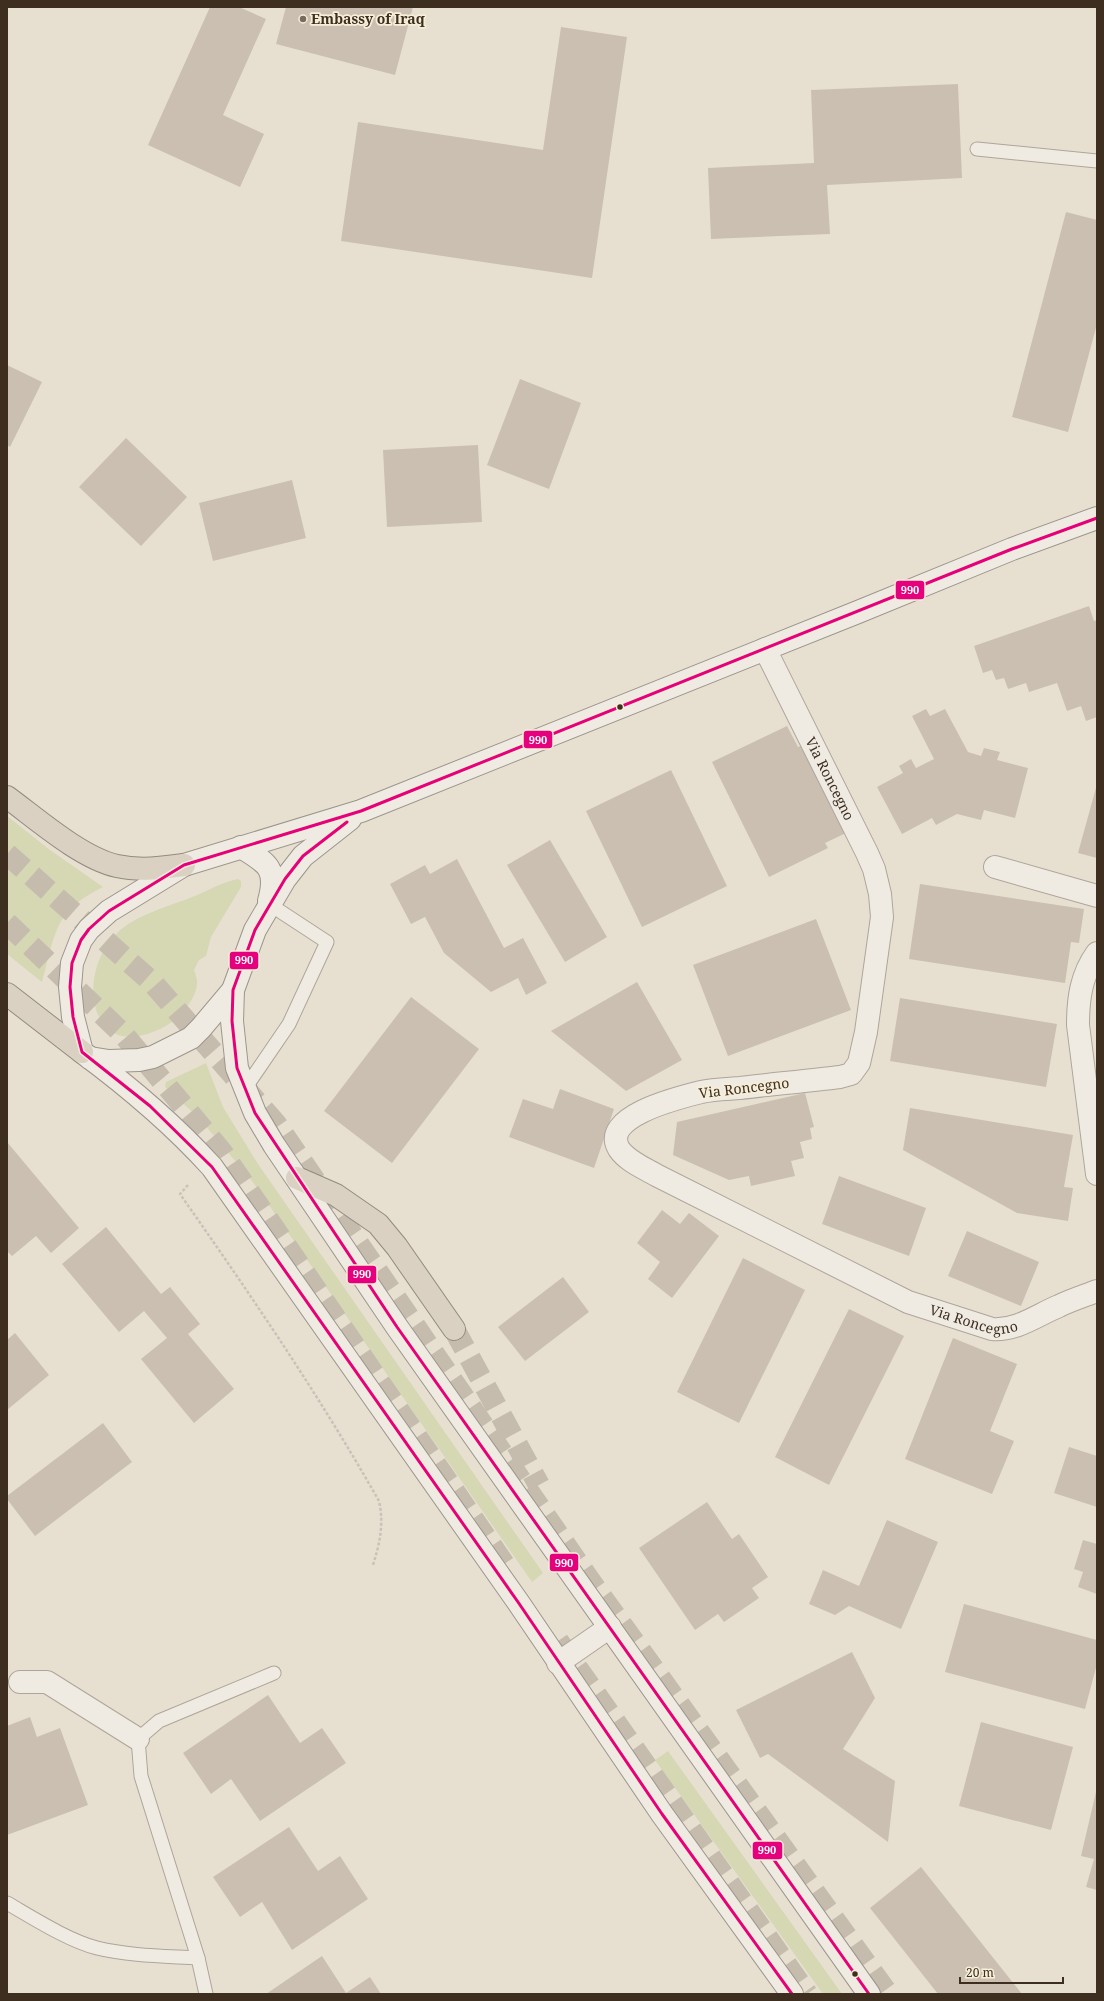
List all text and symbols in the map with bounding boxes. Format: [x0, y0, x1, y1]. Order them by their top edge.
place label: Embassy of Iraq [311, 9, 425, 28]
marker: Embassy of Iraq [298, 14, 308, 24]
line badge: 990 [895, 580, 925, 600]
text: 990 [901, 582, 919, 597]
unlabelled marker [615, 702, 625, 712]
line badge: 990 [523, 730, 553, 749]
text: 990 [529, 732, 547, 747]
street label: Via Roncegno [801, 734, 859, 823]
line badge: 990 [229, 951, 259, 970]
text: 990 [235, 952, 253, 967]
street label: Via Roncegno [698, 1073, 790, 1102]
line badge: 990 [347, 1265, 377, 1284]
text: 990 [353, 1266, 371, 1281]
street label: Via Roncegno [927, 1300, 1020, 1338]
line badge: 990 [549, 1553, 579, 1572]
text: 990 [555, 1555, 573, 1570]
line badge: 990 [752, 1841, 783, 1860]
text: 990 [758, 1842, 776, 1857]
scale bar [960, 1959, 1063, 1985]
text: 20 m [966, 1964, 994, 1981]
unlabelled marker [850, 1969, 860, 1979]

